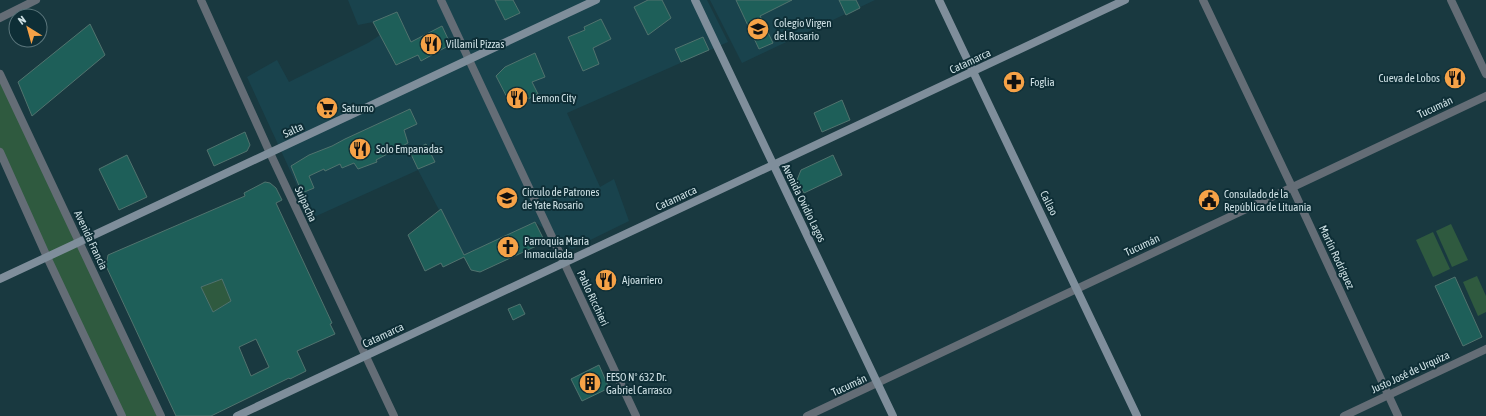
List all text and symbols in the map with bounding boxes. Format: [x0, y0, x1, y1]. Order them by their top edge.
north arrow [8, 8, 48, 48]
text: N [16, 13, 28, 27]
school or university icon: Colegio Virgen del Rosario [745, 16, 771, 42]
place label: Colegio Virgen del Rosario [774, 17, 832, 42]
restaurant icon: Villamil Pizzas [418, 31, 444, 57]
place label: Villamil Pizzas [446, 38, 504, 50]
street label: Catamarca [948, 46, 992, 76]
restaurant icon: Cueva de Lobos [1442, 65, 1468, 91]
pharmacy icon: Foglia [1001, 69, 1027, 95]
place label: Cueva de Lobos [1378, 72, 1440, 84]
place label: Foglia [1030, 76, 1055, 88]
restaurant icon: Lemon City [504, 85, 530, 111]
place label: Lemon City [532, 92, 577, 104]
street label: Tucumán [1416, 94, 1454, 120]
supermarket icon: Saturno [314, 95, 340, 121]
place label: Saturno [342, 102, 374, 114]
street label: Salta [281, 120, 305, 140]
restaurant icon: Solo Empanadas [347, 136, 373, 162]
place label: Solo Empanadas [376, 143, 443, 155]
street label: Avenida Ovidio Lagos [780, 162, 828, 244]
street label: Catamarca [654, 183, 698, 213]
street label: Suipacha [293, 185, 319, 223]
school or university icon: Círculo de Patrones de Yate Rosario [494, 185, 520, 211]
place label: Círculo de Patrones de Yate Rosario [522, 186, 600, 211]
public building icon: Consulado de la República de Lituania [1196, 187, 1222, 213]
place label: Consulado de la República de Lituania [1224, 188, 1311, 213]
street label: Callao [1038, 189, 1060, 217]
street label: Avenida Francia [72, 208, 110, 272]
street label: Martín Rodríguez [1317, 223, 1357, 291]
street label: Tucumán [1123, 232, 1161, 258]
church icon: Parroquia María Inmaculada [495, 234, 521, 260]
place label: Parroquia María Inmaculada [524, 235, 589, 260]
restaurant icon: Ajoarriero [593, 267, 619, 293]
street label: Pablo Ricchieri [575, 268, 611, 328]
place label: Ajoarriero [622, 274, 663, 286]
street label: Catamarca [361, 320, 405, 350]
street label: Justo José de Urquiza [1369, 349, 1451, 395]
building icon: EESO Nº 632 Dr. Gabriel Carrasco [577, 370, 603, 396]
place label: EESO Nº 632 Dr. Gabriel Carrasco [606, 371, 672, 396]
street label: Tucumán [830, 372, 868, 398]

